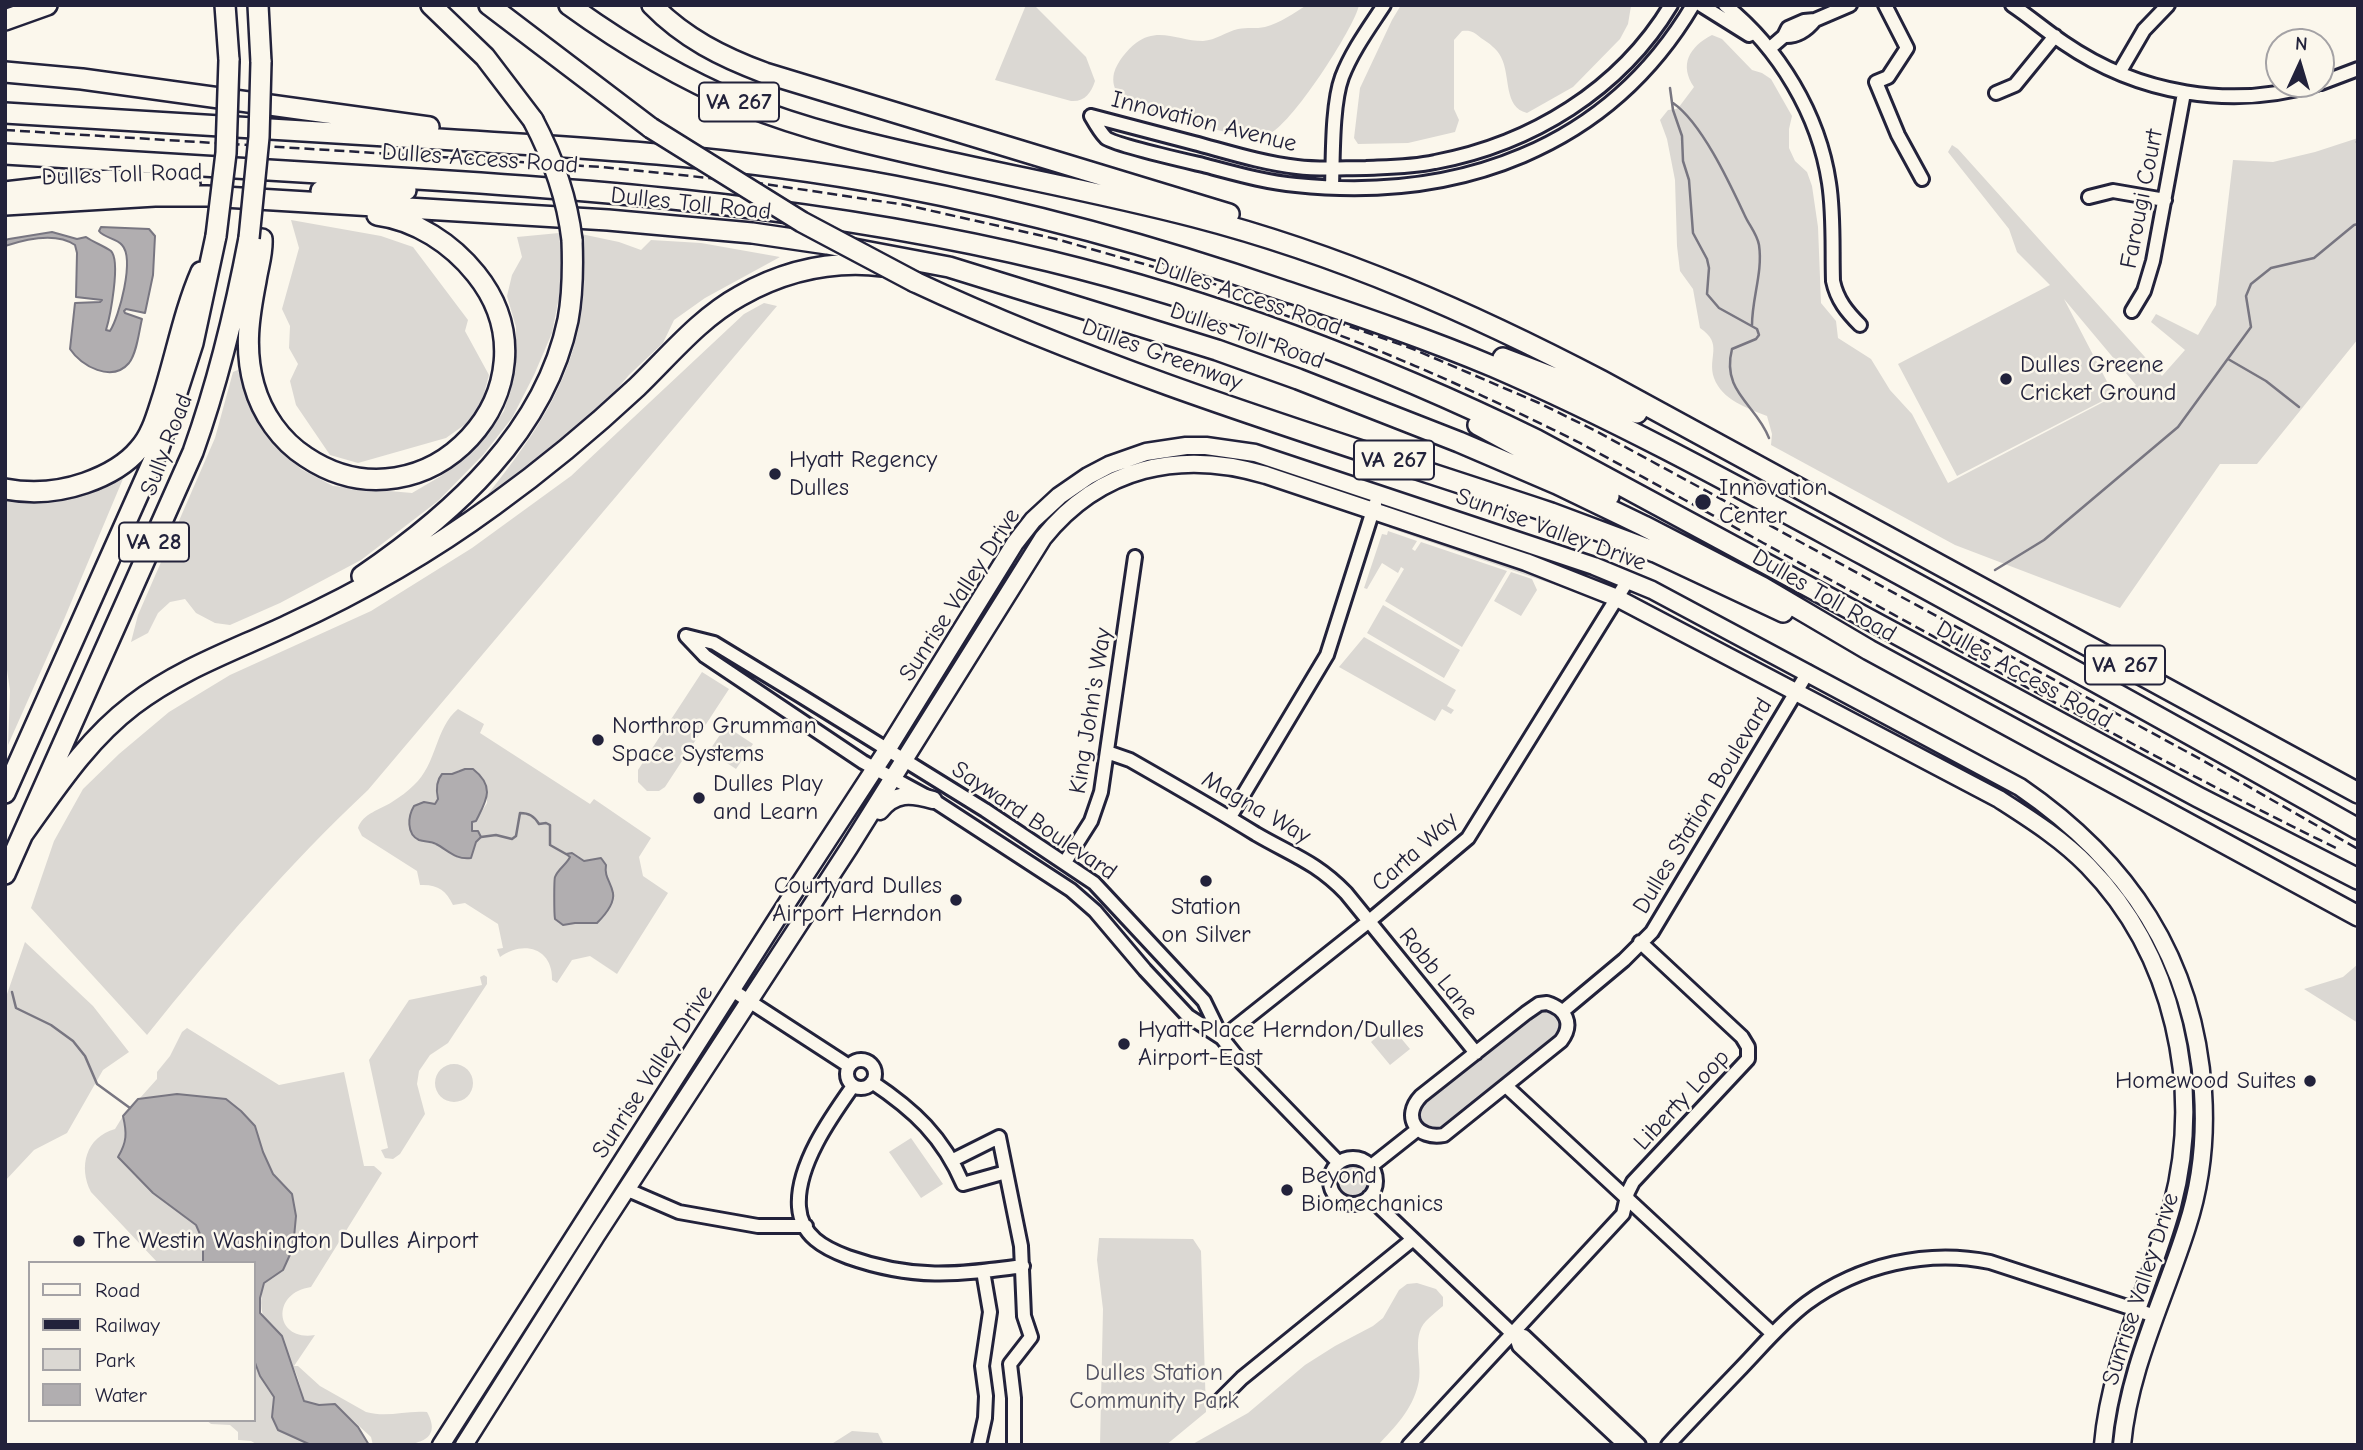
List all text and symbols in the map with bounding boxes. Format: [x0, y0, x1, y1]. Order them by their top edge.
north arrow [2265, 28, 2335, 98]
text: N [2294, 33, 2308, 55]
road number: VA 267 [699, 82, 779, 122]
street label: Innovation Avenue [1108, 85, 1300, 159]
street label: Farougi Court [2114, 127, 2170, 271]
street label: Dulles Access Road [381, 138, 579, 180]
street label: Dulles Toll Road [41, 158, 203, 192]
street label: Dulles Toll Road [609, 181, 773, 227]
street label: Dulles Access Road [1150, 251, 1346, 343]
street label: Dulles Toll Road [1166, 296, 1328, 376]
street label: Dulles Greenway [1078, 313, 1246, 397]
place label: Dulles Greene Cricket Ground [2020, 351, 2177, 407]
marker: Dulles Greene Cricket Ground [1998, 371, 2014, 387]
street label: Sully Road [134, 390, 200, 500]
road number: VA 267 [1354, 440, 1434, 480]
place label: Hyatt Regency Dulles [789, 446, 937, 502]
marker: Hyatt Regency Dulles [767, 466, 783, 482]
place label: Innovation Center [1719, 474, 1828, 530]
street label: Sunrise Valley Drive [1452, 482, 1650, 578]
marker: Innovation Center [1693, 492, 1713, 512]
street label: Sunrise Valley Drive [893, 503, 1027, 687]
road number: VA 28 [119, 522, 189, 562]
street label: Dulles Toll Road [1747, 543, 1901, 649]
street label: Dulles Access Road [1931, 615, 2117, 735]
street label: King John's Way [1064, 626, 1118, 796]
road number: VA 267 [2085, 646, 2165, 684]
street label: Dulles Station Boulevard [1627, 693, 1779, 919]
place label: Northrop Grumman Space Systems [612, 712, 817, 768]
marker: Northrop Grumman Space Systems [590, 732, 606, 748]
street label: Sayward Boulevard [946, 755, 1122, 887]
street label: Magna Way [1196, 765, 1316, 851]
place label: Dulles Play and Learn [713, 770, 823, 826]
marker: Dulles Play and Learn [691, 790, 707, 806]
street label: Carta Way [1366, 806, 1464, 898]
place label: Courtyard Dulles Airport Herndon [772, 872, 942, 928]
marker: Station on Silver [1198, 873, 1214, 889]
marker: Courtyard Dulles Airport Herndon [948, 892, 964, 908]
place label: Station on Silver [1161, 893, 1251, 949]
street label: Robb Lane [1392, 922, 1484, 1026]
street label: Sunrise Valley Drive [586, 980, 720, 1164]
place label: Hyatt Place Herndon/Dulles Airport-East [1138, 1016, 1424, 1072]
marker: Hyatt Place Herndon/Dulles Airport-East [1116, 1036, 1132, 1052]
street label: Liberty Loop [1628, 1044, 1736, 1156]
place label: Homewood Suites [2115, 1067, 2296, 1095]
marker: Homewood Suites [2302, 1073, 2318, 1089]
place label: Beyond Biomechanics [1301, 1162, 1443, 1218]
marker: Beyond Biomechanics [1279, 1182, 1295, 1198]
street label: Sunrise Valley Drive [2096, 1189, 2186, 1389]
place label: The Westin Washington Dulles Airport [93, 1227, 478, 1255]
marker: The Westin Washington Dulles Airport [71, 1233, 87, 1249]
legend [28, 1261, 256, 1422]
text: Road [95, 1278, 140, 1302]
text: Railway [95, 1313, 160, 1337]
text: Park [95, 1348, 135, 1372]
park label: Dulles Station Community Park [1069, 1359, 1239, 1415]
text: Water [95, 1383, 147, 1407]

